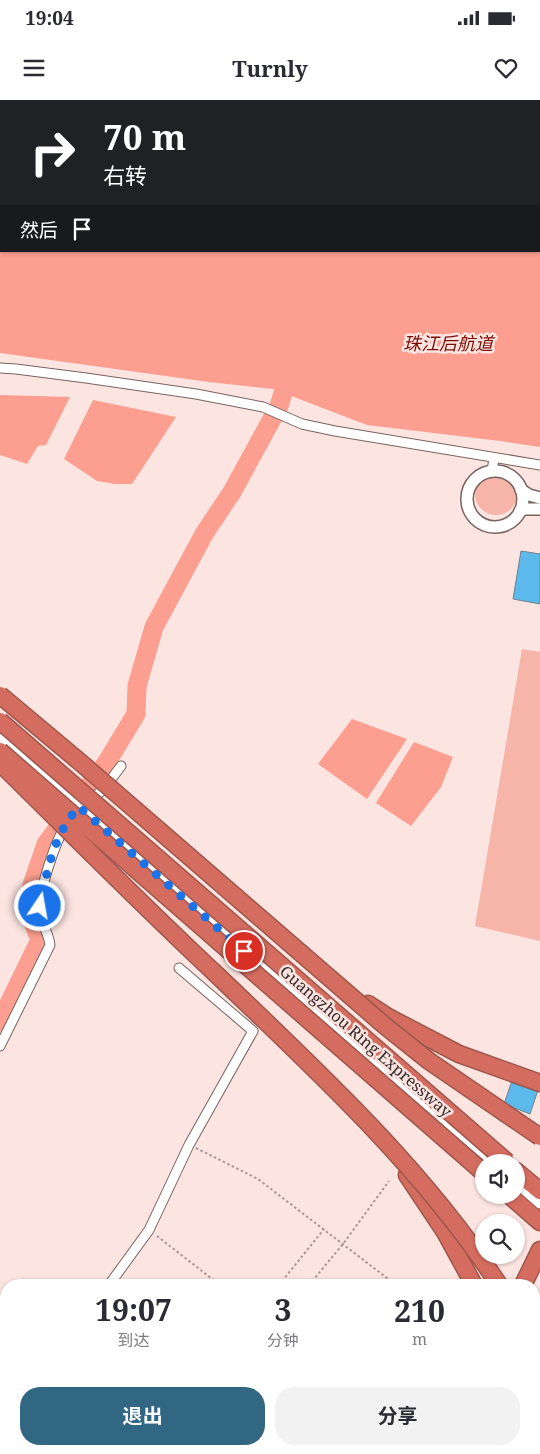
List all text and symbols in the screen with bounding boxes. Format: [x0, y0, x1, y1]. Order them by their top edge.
text: 19:04 [25, 5, 74, 31]
text: Turnly [232, 53, 308, 83]
icon: menu [20, 54, 48, 82]
icon: heart [492, 54, 520, 82]
text: 70 m [103, 113, 186, 160]
icon: right [20, 120, 85, 185]
text: 右转 [103, 160, 147, 190]
icon: arrive [68, 215, 96, 243]
text: 然后 [20, 217, 58, 243]
water label: 珠江后航道 [403, 331, 496, 355]
position arrow [13, 879, 65, 931]
pin [223, 930, 265, 972]
icon: arrive [230, 937, 258, 965]
street label: Guangzhou Ring Expressway [275, 960, 457, 1122]
map controls [475, 1154, 525, 1264]
button: sound [475, 1154, 525, 1204]
button: search [475, 1214, 525, 1264]
text: 19:07 [95, 1289, 172, 1330]
text: 3 [275, 1289, 292, 1330]
text: 210 [394, 1290, 445, 1331]
text: m [412, 1328, 427, 1350]
text: 到达 [118, 1329, 150, 1351]
text: 分钟 [267, 1329, 299, 1351]
button: 退出 [20, 1387, 265, 1445]
button: 分享 [275, 1387, 520, 1445]

